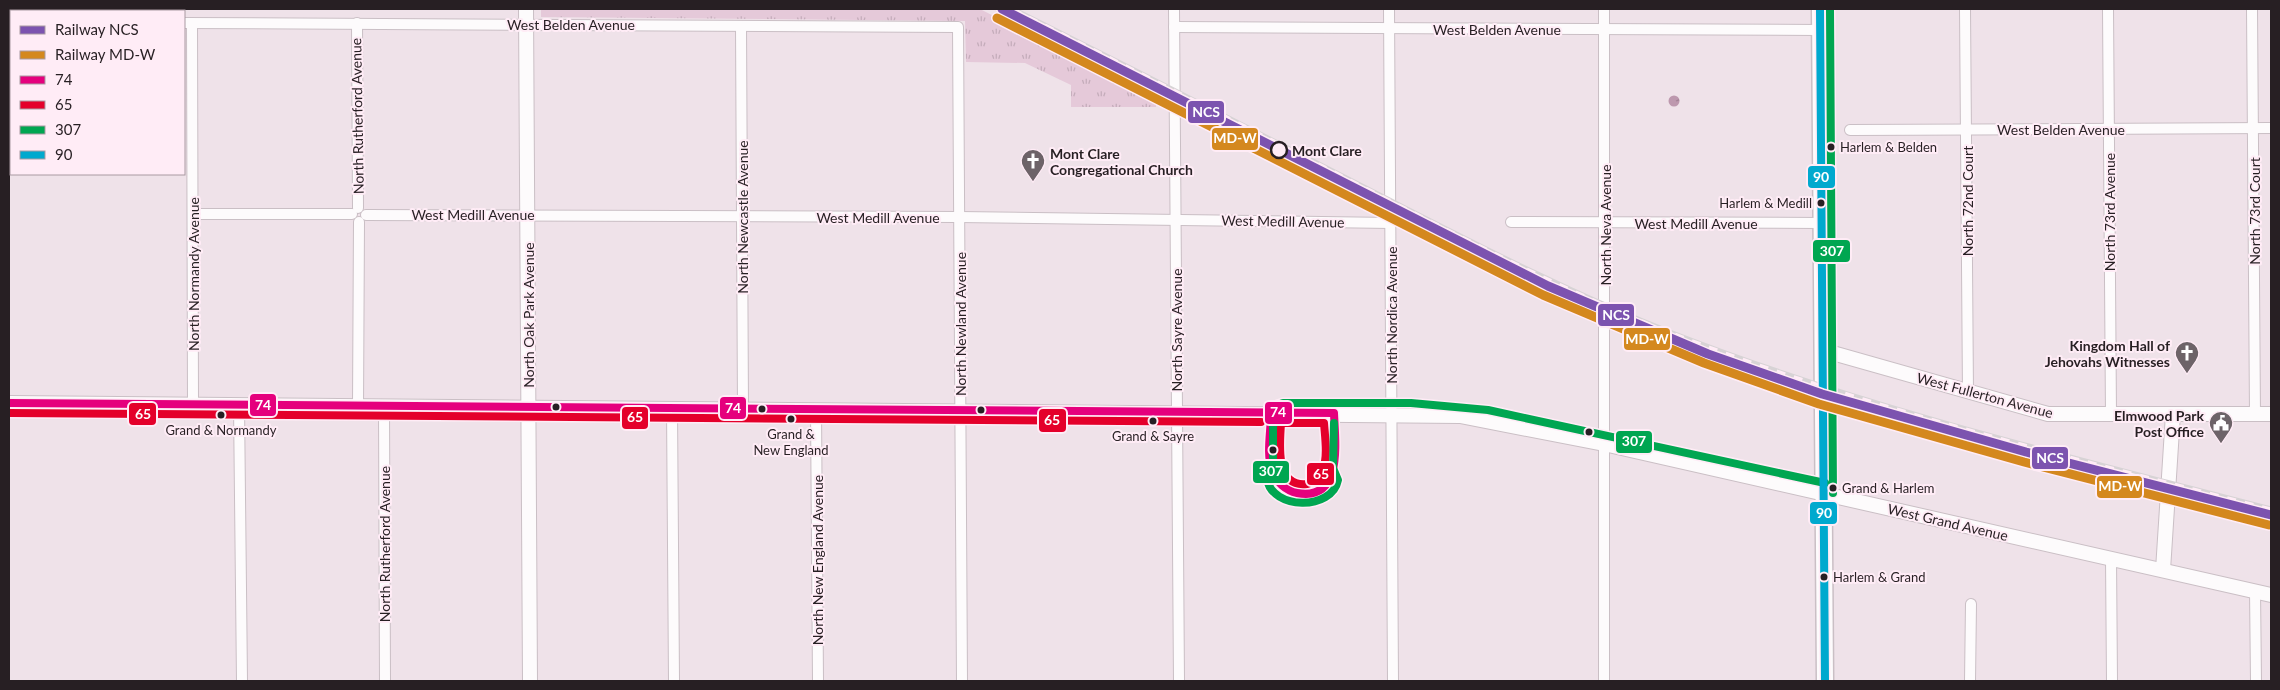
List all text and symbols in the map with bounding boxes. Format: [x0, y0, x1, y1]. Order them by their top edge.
legend [10, 10, 185, 175]
street label: West Belden Avenue [507, 16, 635, 33]
text: Railway NCS [55, 20, 139, 38]
street label: West Belden Avenue [1433, 21, 1561, 38]
street label: North Rutherford Avenue [347, 38, 367, 194]
text: Railway MD-W [55, 45, 156, 63]
text: 74 [55, 70, 73, 88]
text: 65 [55, 95, 72, 113]
line badge: NCS [1187, 100, 1225, 124]
text: NCS [1192, 103, 1220, 120]
text: 307 [55, 120, 81, 138]
street label: West Belden Avenue [1997, 121, 2125, 138]
line badge: MD-W [1211, 127, 1259, 151]
text: MD-W [1213, 129, 1257, 146]
place label: Harlem & Belden [1840, 139, 1937, 155]
street label: North Newcastle Avenue [734, 140, 751, 294]
marker: Mont Clare [1270, 141, 1288, 159]
place label: Mont Clare [1292, 142, 1362, 159]
marker: Harlem & Belden [1826, 142, 1836, 152]
text: 90 [55, 145, 73, 163]
place label: Mont Clare Congregational Church [1050, 145, 1193, 178]
street label: North 72nd Court [1959, 146, 1976, 256]
church icon: Mont Clare Congregational Church [1020, 148, 1046, 182]
street label: North 73rd Avenue [2101, 153, 2118, 271]
street label: North 73rd Court [2246, 157, 2263, 265]
street label: North Neva Avenue [1597, 164, 1614, 286]
line badge: 90 [1807, 165, 1836, 189]
text: 90 [1813, 168, 1829, 185]
place label: Harlem & Medill [1719, 195, 1812, 211]
street label: North Normandy Avenue [185, 197, 202, 351]
marker: Harlem & Medill [1816, 198, 1826, 208]
street label: West Medill Avenue [411, 206, 535, 223]
street label: West Medill Avenue [816, 209, 940, 226]
street label: West Medill Avenue [1221, 211, 1345, 231]
street label: West Medill Avenue [1634, 215, 1758, 232]
line badge: 307 [1812, 239, 1851, 263]
street label: North Oak Park Avenue [520, 242, 537, 388]
text: 307 [1820, 242, 1844, 259]
street label: North Nordica Avenue [1383, 246, 1400, 384]
street label: North Newland Avenue [952, 252, 969, 396]
street label: North Sayre Avenue [1168, 268, 1185, 392]
line badge: NCS [1597, 303, 1635, 327]
text: NCS [1602, 306, 1630, 323]
line badge: MD-W [1623, 327, 1671, 351]
text: MD-W [1625, 330, 1669, 347]
place label: Kingdom Hall of Jehovahs Witnesses [2045, 337, 2170, 370]
church icon: Kingdom Hall of Jehovahs Witnesses [2174, 340, 2200, 374]
street label: West Fullerton Avenue [1915, 369, 2055, 421]
line badge: 74 [249, 393, 277, 417]
text: 74 [255, 396, 271, 413]
line badge: 74 [719, 396, 747, 420]
text: 74 [725, 399, 741, 416]
line badge: 74 [1264, 401, 1293, 425]
line badge: 65 [128, 402, 157, 426]
unlabelled marker [551, 402, 561, 412]
text: 74 [1270, 403, 1286, 420]
unlabelled marker [757, 404, 767, 414]
text: 65 [135, 405, 151, 422]
unlabelled marker [976, 405, 986, 415]
line badge: 65 [621, 406, 649, 430]
place label: Elmwood Park Post Office [2114, 407, 2205, 440]
text: 65 [627, 408, 643, 425]
line badge: 65 [1038, 408, 1067, 433]
marker: Grand & Normandy [216, 410, 226, 420]
public building icon: Elmwood Park Post Office [2208, 410, 2234, 444]
text: 65 [1044, 411, 1060, 428]
marker: Grand & New England [786, 414, 796, 424]
marker: Grand & Sayre [1148, 416, 1158, 426]
place label: Grand & Normandy [165, 422, 277, 438]
place label: Grand & New England [753, 426, 829, 458]
unlabelled marker [1584, 427, 1594, 437]
place label: Grand & Sayre [1112, 428, 1194, 444]
line badge: 307 [1615, 430, 1653, 454]
text: 307 [1622, 432, 1646, 449]
unlabelled marker [1268, 445, 1278, 455]
line badge: NCS [2031, 446, 2069, 470]
text: NCS [2036, 449, 2064, 466]
line badge: 307 [1252, 460, 1290, 484]
text: 307 [1259, 462, 1283, 479]
line badge: 65 [1306, 462, 1335, 486]
text: 65 [1313, 465, 1329, 482]
street label: North Rutherford Avenue [376, 466, 393, 622]
street label: North New England Avenue [809, 475, 826, 645]
line badge: MD-W [2096, 475, 2143, 499]
text: MD-W [2098, 477, 2142, 494]
place label: Grand & Harlem [1842, 480, 1934, 496]
marker: Grand & Harlem [1828, 483, 1838, 493]
street label: West Grand Avenue [1886, 500, 2010, 544]
line badge: 90 [1809, 501, 1838, 525]
text: 90 [1816, 504, 1832, 521]
place label: Harlem & Grand [1833, 569, 1925, 585]
marker: Harlem & Grand [1819, 572, 1829, 582]

